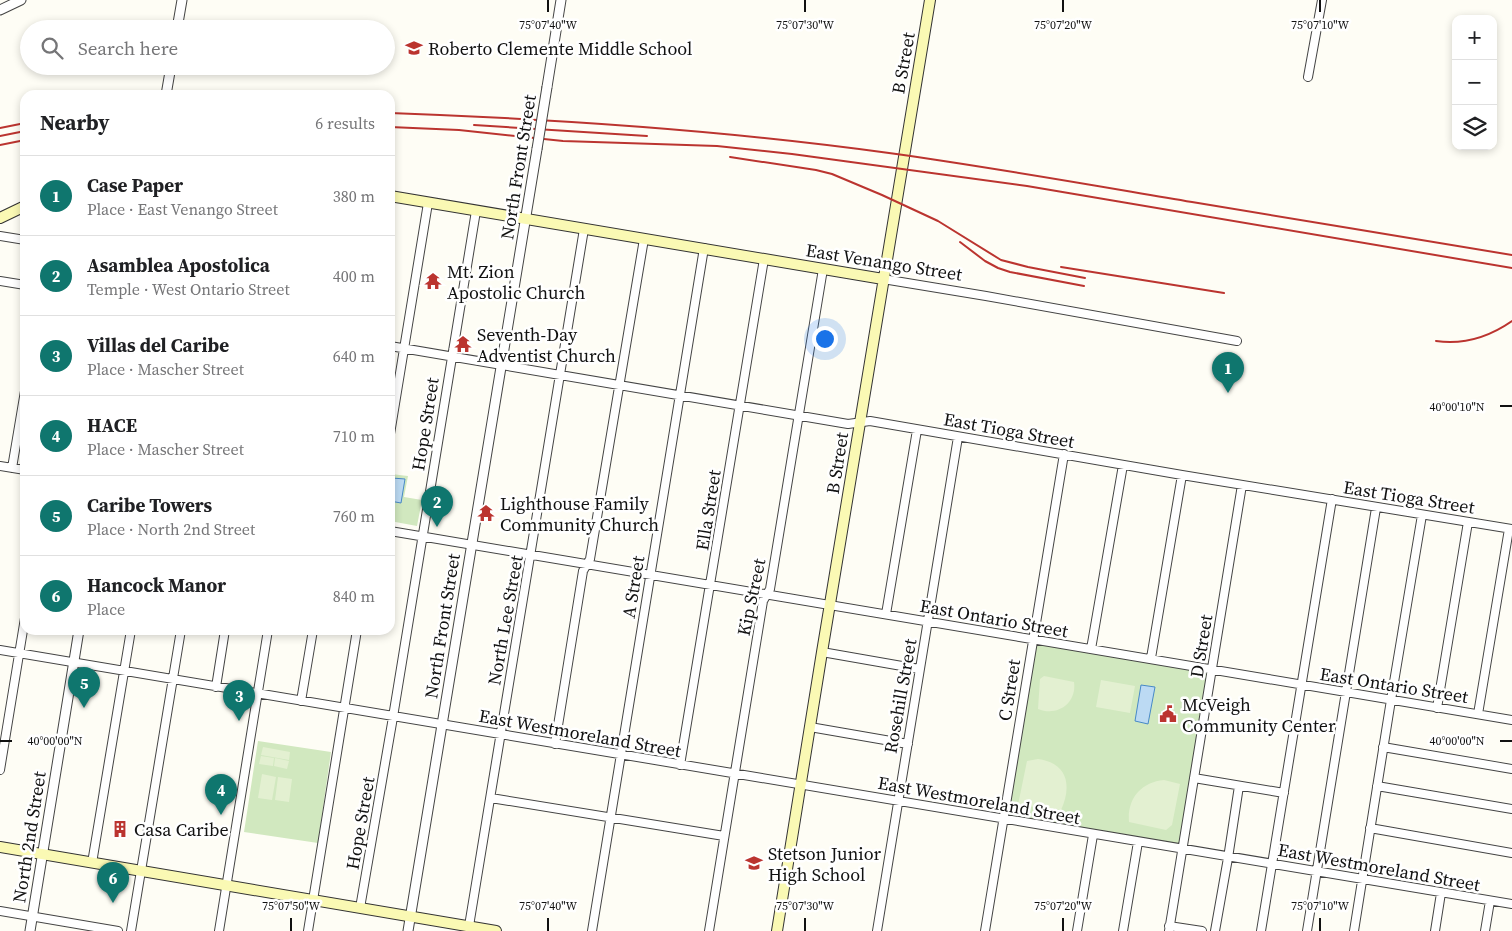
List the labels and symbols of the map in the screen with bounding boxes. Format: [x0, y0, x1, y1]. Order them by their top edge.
text: 75°07'40"W [519, 17, 577, 33]
text: 75°07'30"W [776, 17, 834, 33]
text: 75°07'20"W [1034, 17, 1092, 33]
text: 75°07'10"W [1291, 17, 1349, 33]
street label: B Street [885, 30, 921, 96]
place label: Roberto Clemente Middle School [428, 36, 692, 61]
school or university icon: Roberto Clemente Middle School [404, 38, 424, 58]
street label: North Front Street [494, 93, 542, 241]
street label: East Venango Street [804, 237, 964, 287]
place label: Mt. Zion Apostolic Church [447, 259, 585, 305]
temple icon: Mt. Zion Apostolic Church [423, 271, 443, 291]
place label: Seventh-Day Adventist Church [477, 322, 616, 368]
your location [812, 326, 838, 352]
temple icon: Seventh-Day Adventist Church [453, 334, 473, 354]
pin: 1 [1212, 352, 1244, 393]
street label: Hope Street [405, 376, 445, 472]
text: 40°00'10"N [1429, 399, 1485, 415]
street label: East Tioga Street [942, 406, 1077, 454]
street label: B Street [820, 430, 854, 496]
street label: Ella Street [689, 468, 727, 552]
street label: East Tioga Street [1342, 474, 1477, 520]
pin: 2 [421, 486, 453, 527]
place label: Lighthouse Family Community Church [500, 491, 659, 537]
temple icon: Lighthouse Family Community Church [476, 503, 496, 523]
street label: North Front Street [418, 552, 466, 700]
street label: North Lee Street [481, 553, 529, 687]
street label: A Street [616, 554, 650, 620]
street label: Kip Street [731, 556, 771, 638]
street label: East Ontario Street [918, 593, 1070, 643]
street label: D Street [1184, 613, 1218, 679]
street label: Rosehill Street [878, 637, 922, 755]
street label: C Street [992, 657, 1026, 723]
street label: East Ontario Street [1318, 661, 1470, 709]
pin: 5 [68, 667, 100, 708]
pin: 3 [223, 680, 255, 721]
place label: McVeigh Community Center [1182, 692, 1336, 738]
street label: East Westmoreland Street [477, 703, 683, 763]
public building icon: McVeigh Community Center [1158, 704, 1178, 724]
text: 40°00'00"N [27, 733, 83, 749]
text: 40°00'00"N [1429, 733, 1485, 749]
street label: North 2nd Street [6, 769, 52, 904]
street label: East Westmoreland Street [876, 770, 1082, 830]
pin: 4 [205, 774, 237, 815]
street label: Hope Street [340, 774, 380, 871]
place label: Casa Caribe [134, 817, 229, 842]
building icon: Casa Caribe [110, 819, 130, 839]
street label: East Westmoreland Street [1276, 837, 1482, 897]
place label: Stetson Junior High School [768, 841, 882, 887]
school or university icon: Stetson Junior High School [744, 853, 764, 873]
pin: 6 [97, 862, 129, 903]
text: 75°07'50"W [262, 898, 320, 914]
text: 75°07'40"W [519, 898, 577, 914]
text: 75°07'30"W [776, 898, 834, 914]
text: 75°07'20"W [1034, 898, 1092, 914]
text: 75°07'10"W [1291, 898, 1349, 914]

